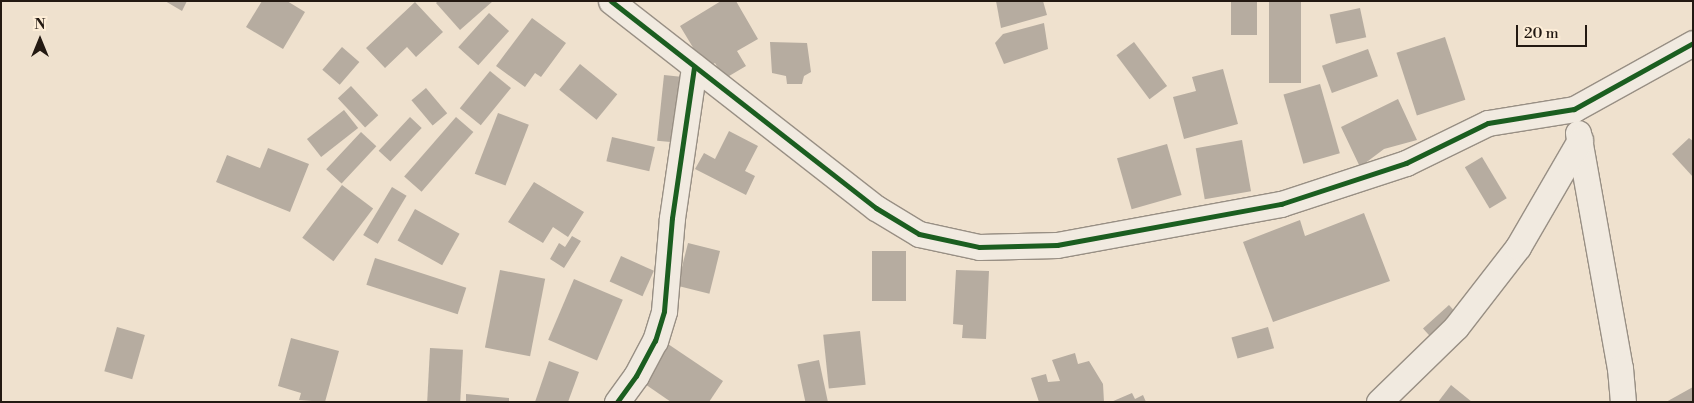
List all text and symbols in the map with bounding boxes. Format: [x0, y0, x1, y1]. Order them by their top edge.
north arrow [15, 15, 65, 65]
scale bar [1519, 15, 1590, 47]
text: N [34, 16, 46, 34]
text: 20 m [1524, 24, 1559, 43]

